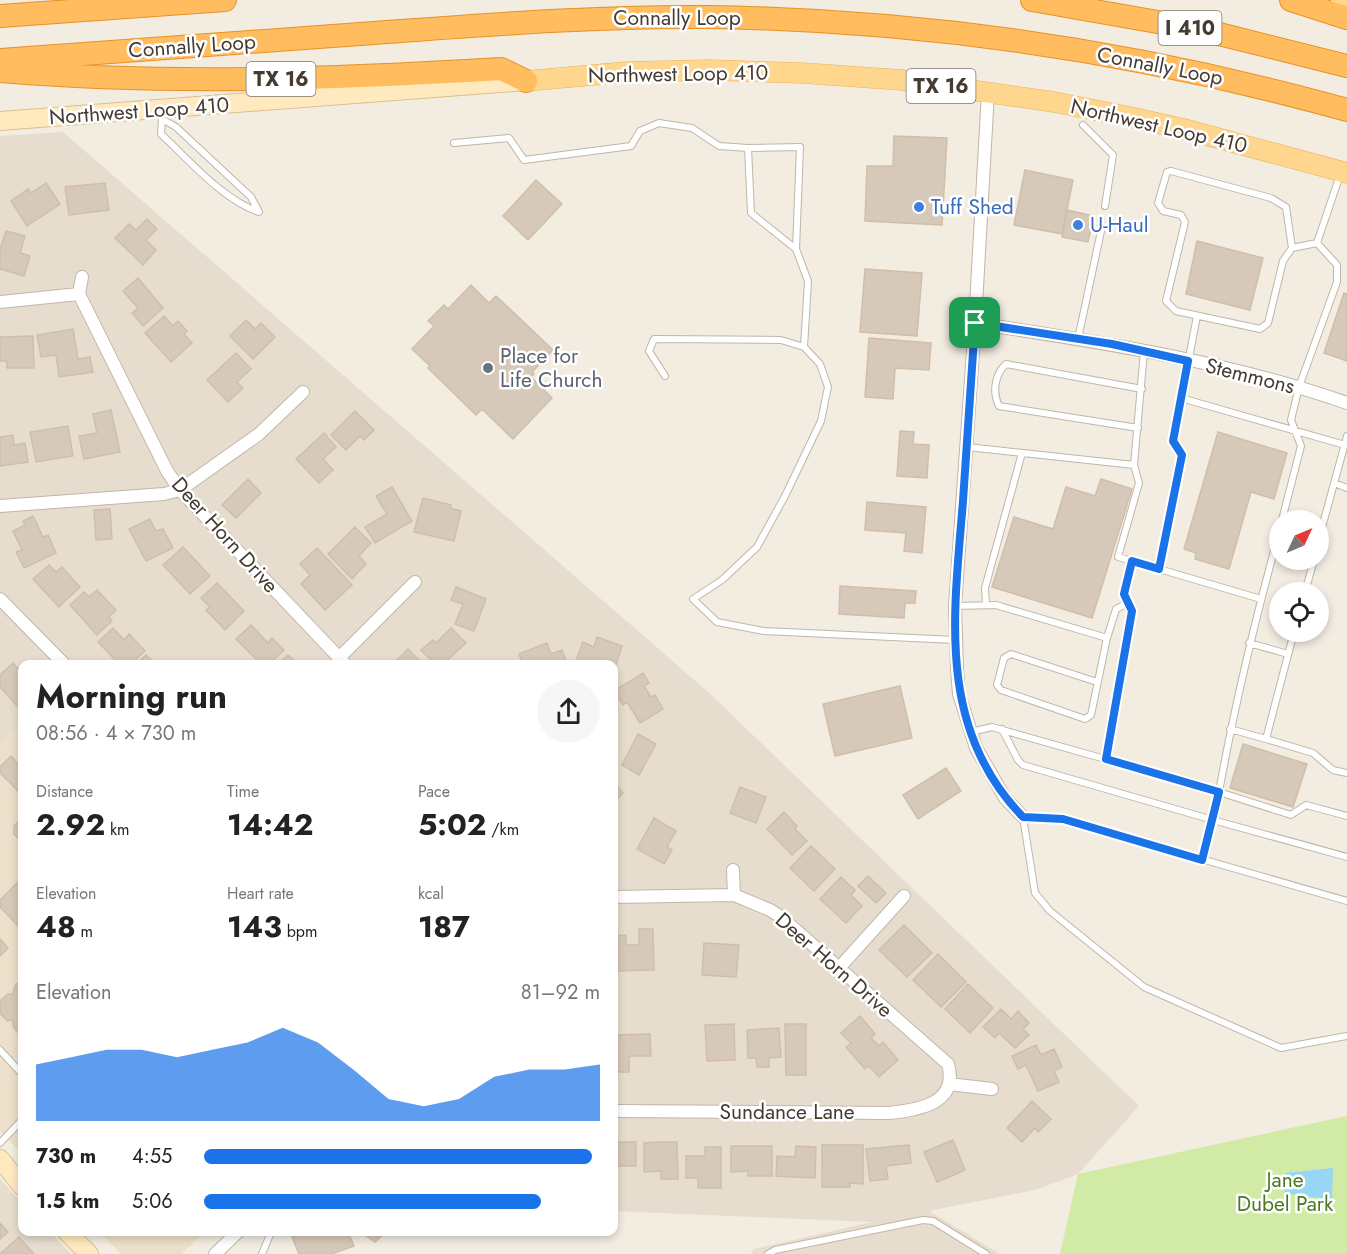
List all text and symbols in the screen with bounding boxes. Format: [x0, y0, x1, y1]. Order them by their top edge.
street label: Connally Loop [613, 3, 741, 33]
road number: I 410 [1158, 11, 1222, 45]
street label: Connally Loop [127, 27, 257, 65]
street label: Connally Loop [1095, 39, 1225, 93]
street label: Northwest Loop 410 [588, 57, 768, 91]
road number: TX 16 [246, 62, 316, 96]
road number: TX 16 [906, 69, 976, 103]
street label: Northwest Loop 410 [48, 90, 230, 132]
street label: Northwest Loop 410 [1068, 91, 1250, 161]
place label: Tuff Shed [931, 192, 1014, 222]
marker: Tuff Shed [912, 200, 926, 214]
place label: U-Haul [1090, 210, 1149, 240]
marker: U-Haul [1071, 218, 1085, 232]
pin [949, 297, 1000, 348]
icon: arrive [958, 306, 991, 339]
place label: Place for Life Church [500, 341, 602, 395]
street label: Stemmons [1202, 350, 1298, 402]
marker: Place for Life Church [481, 361, 495, 375]
street label: Deer Horn Drive [165, 470, 285, 600]
north arrow [1269, 510, 1329, 570]
map controls [1269, 510, 1329, 642]
button: locate [1269, 582, 1329, 642]
text: Morning run [36, 673, 227, 720]
button: share [537, 680, 600, 743]
text: 08:56 · 4 × 730 m [36, 719, 196, 748]
text: Distance [36, 780, 93, 803]
text: Time [227, 780, 259, 803]
text: Pace [418, 780, 450, 803]
text: 2.92 [36, 803, 105, 846]
text: 14:42 [227, 803, 314, 846]
text: 5:02 [418, 803, 487, 846]
text: km [105, 818, 129, 841]
text: /km [487, 818, 519, 841]
text: Elevation [36, 882, 96, 905]
text: Heart rate [227, 882, 294, 905]
text: kcal [418, 882, 444, 905]
text: 48 [36, 905, 76, 948]
text: 143 [227, 905, 282, 948]
text: 187 [418, 905, 470, 948]
street label: Deer Horn Drive [769, 905, 899, 1025]
text: m [76, 920, 93, 943]
text: bpm [282, 920, 317, 943]
text: Elevation [36, 978, 111, 1007]
text: 81–92 m [521, 978, 600, 1007]
street label: Sundance Lane [719, 1097, 855, 1127]
text: 730 m [36, 1142, 96, 1171]
text: 4:55 [132, 1142, 172, 1171]
park label: Jane Dubel Park [1237, 1165, 1334, 1219]
text: 1.5 km [36, 1187, 99, 1216]
text: 5:06 [132, 1187, 173, 1216]

